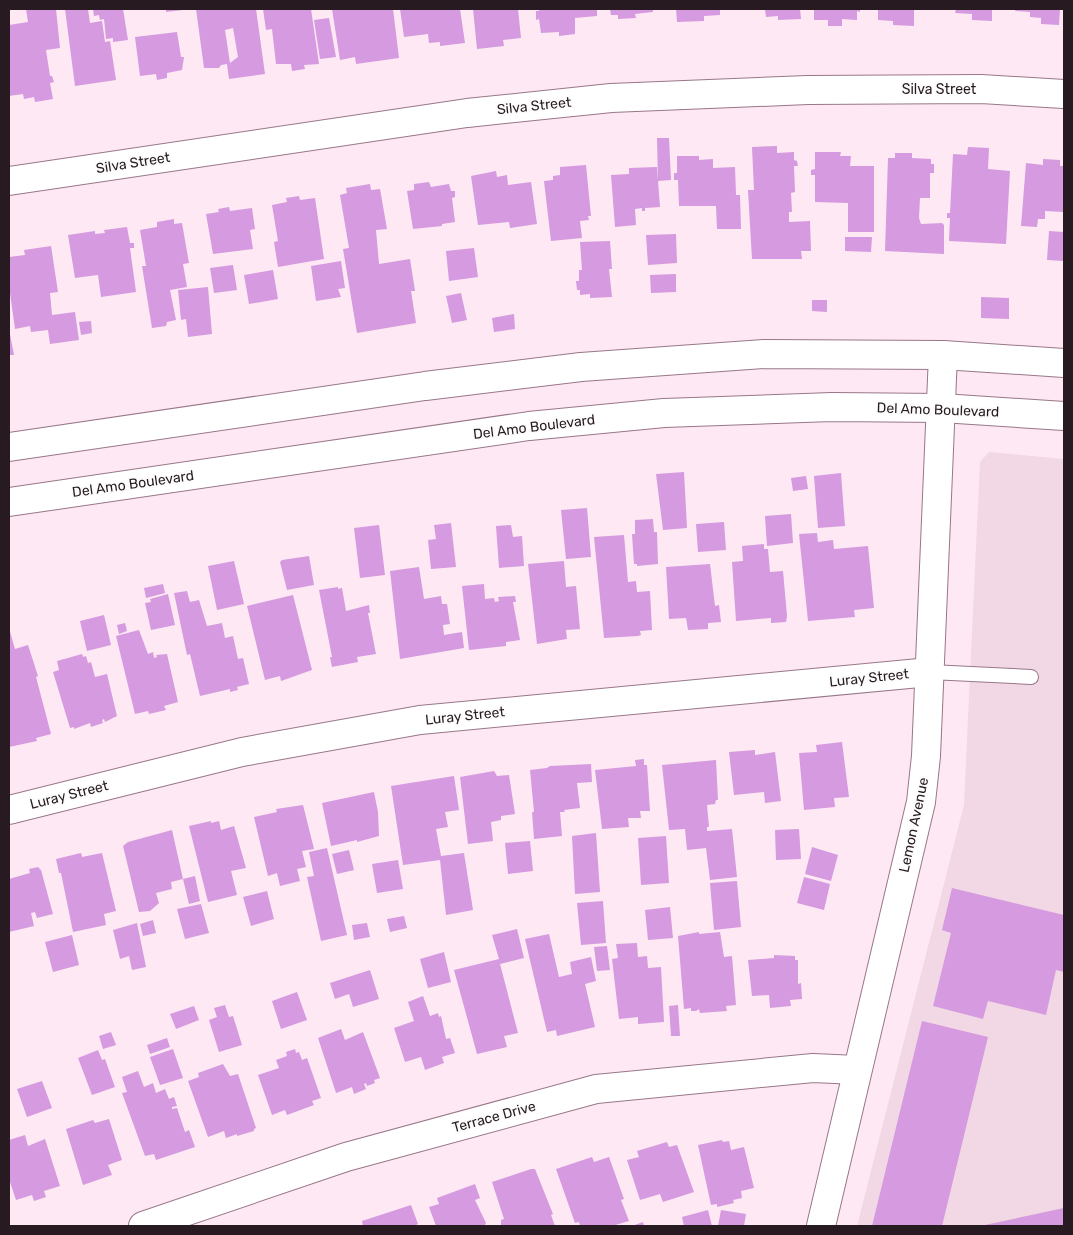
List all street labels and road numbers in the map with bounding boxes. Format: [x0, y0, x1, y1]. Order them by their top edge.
street label: Silva Street [902, 81, 977, 98]
street label: Silva Street [496, 94, 573, 118]
street label: Silva Street [95, 149, 172, 177]
street label: Del Amo Boulevard [876, 399, 1000, 421]
street label: Del Amo Boulevard [472, 411, 596, 443]
street label: Del Amo Boulevard [71, 467, 195, 501]
street label: Luray Street [828, 665, 910, 691]
street label: Luray Street [424, 703, 506, 729]
street label: Lemon Avenue [896, 776, 932, 874]
street label: Luray Street [28, 777, 110, 813]
street label: Terrace Drive [450, 1098, 538, 1136]

